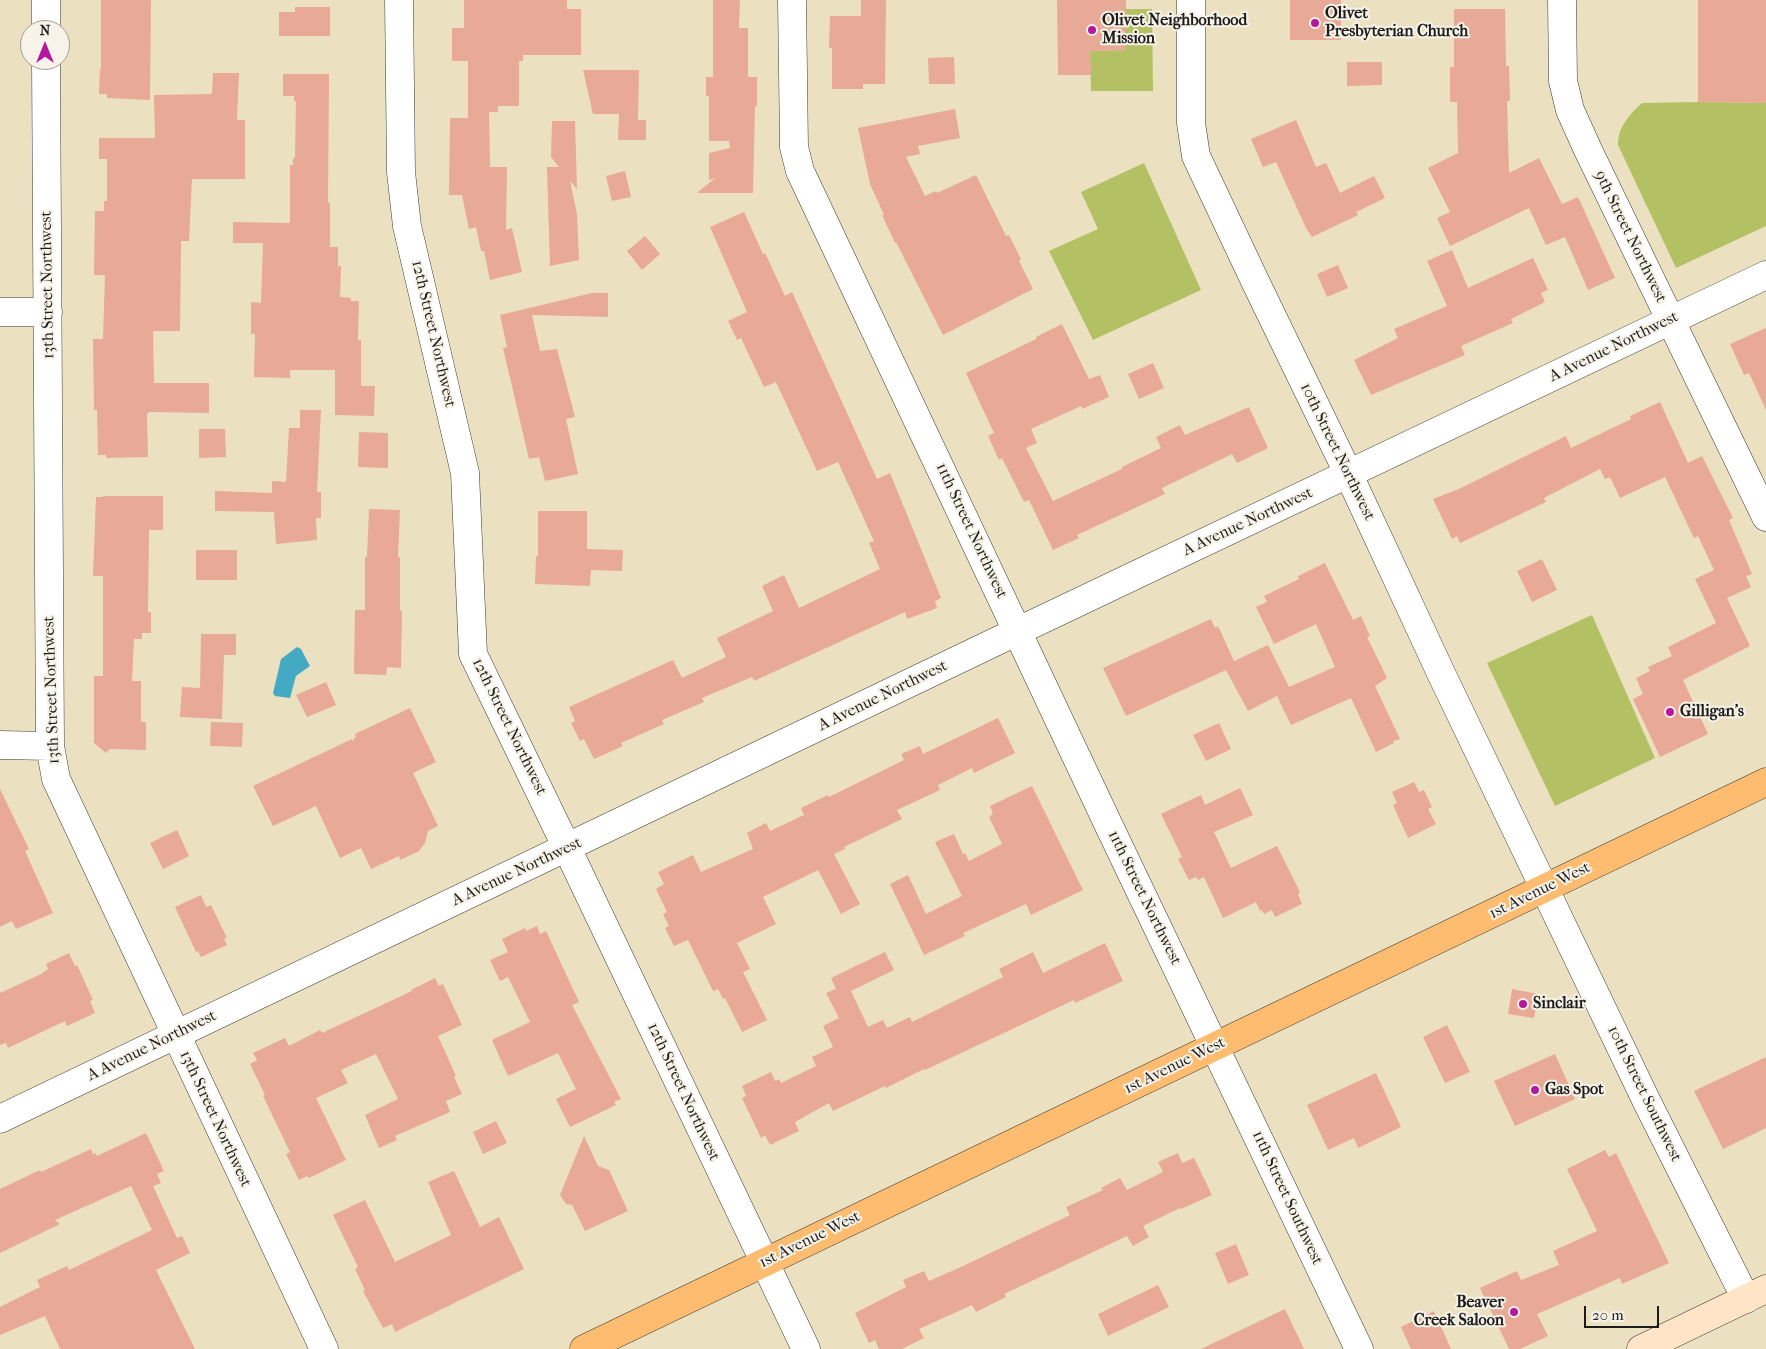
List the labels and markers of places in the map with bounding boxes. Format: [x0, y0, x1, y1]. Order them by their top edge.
place label: Olivet Presbyterian Church [1325, 4, 1468, 42]
place label: Olivet Neighborhood Mission [1102, 11, 1247, 49]
marker: Olivet Presbyterian Church [1309, 17, 1321, 29]
marker: Olivet Neighborhood Mission [1086, 24, 1098, 36]
place label: Gilligan's [1680, 702, 1744, 722]
marker: Gilligan's [1664, 706, 1676, 718]
place label: Sinclair [1533, 994, 1585, 1014]
marker: Sinclair [1517, 998, 1529, 1010]
place label: Gas Spot [1545, 1080, 1604, 1100]
marker: Gas Spot [1529, 1084, 1541, 1096]
place label: Beaver Creek Saloon [1414, 1293, 1504, 1331]
marker: Beaver Creek Saloon [1508, 1306, 1520, 1318]

